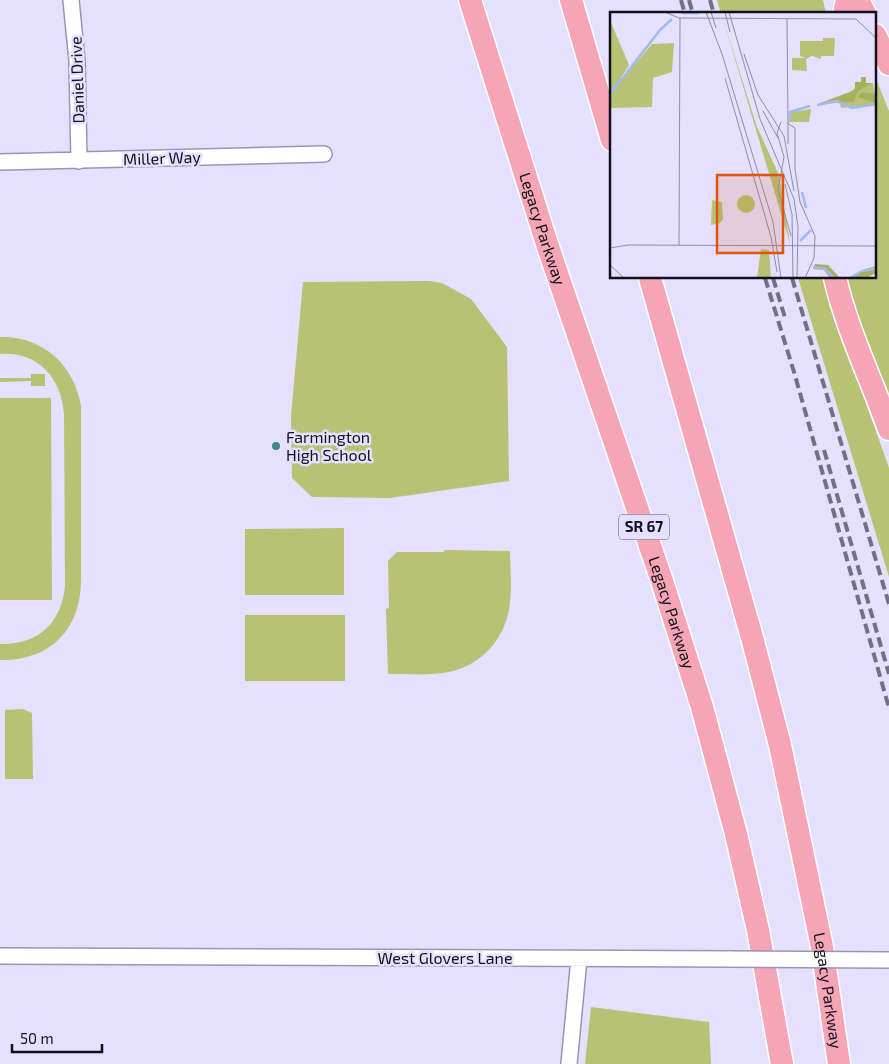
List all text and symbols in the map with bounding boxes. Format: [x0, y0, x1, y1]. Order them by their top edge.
inset map [610, 12, 876, 279]
street label: Daniel Drive [65, 36, 88, 124]
street label: Miller Way [123, 147, 202, 168]
street label: Legacy Parkway [516, 170, 570, 288]
place label: Farmington High School [286, 427, 372, 464]
marker: Farmington High School [270, 440, 282, 452]
road number: SR 67 [619, 514, 669, 540]
street label: Legacy Parkway [645, 554, 699, 672]
street label: Legacy Parkway [810, 931, 847, 1050]
street label: West Glovers Lane [377, 948, 513, 967]
scale bar [12, 1022, 102, 1054]
text: 50 m [20, 1029, 54, 1047]

